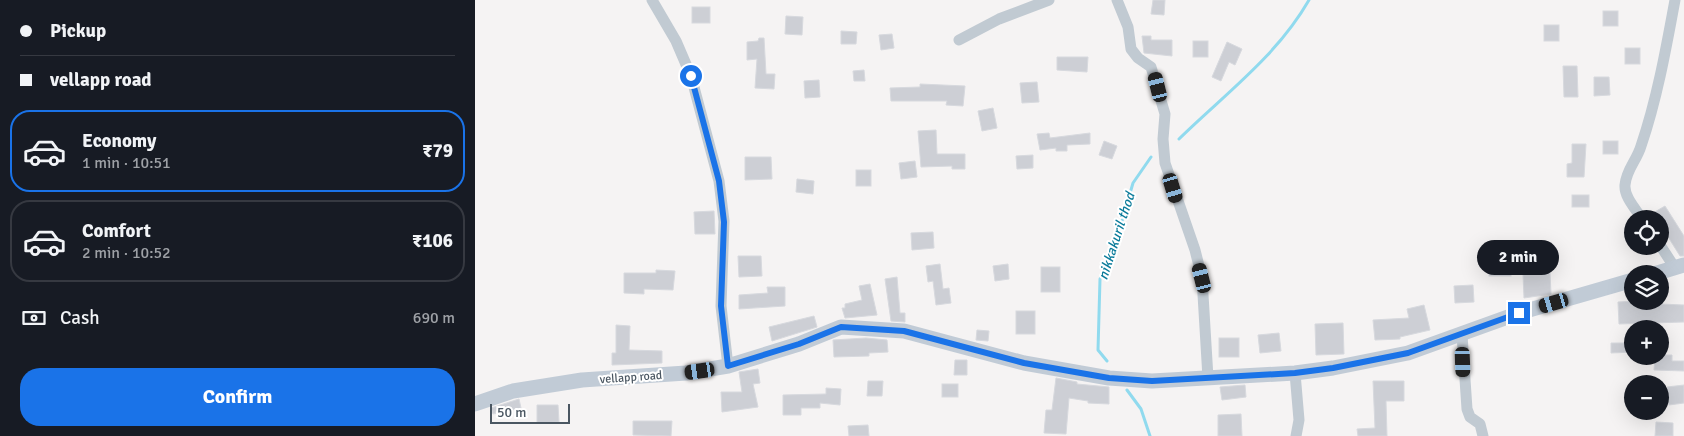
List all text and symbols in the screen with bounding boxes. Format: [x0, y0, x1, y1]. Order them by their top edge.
text: Pickup [50, 19, 106, 43]
route start [680, 65, 702, 87]
text: vellapp road [50, 68, 152, 92]
car [1147, 71, 1168, 103]
icon: car [22, 129, 67, 174]
text: Economy [82, 129, 156, 153]
text: ₹79 [422, 139, 453, 163]
text: 1 min · 10:51 [82, 153, 171, 173]
car [1161, 171, 1184, 205]
water label: nikkakuril thod [1094, 189, 1139, 282]
map controls [1624, 210, 1669, 420]
button: locate [1624, 210, 1669, 255]
icon: car [22, 219, 67, 264]
text: Comfort [82, 219, 151, 243]
text: ₹106 [412, 229, 453, 253]
callout: 2 min [1478, 240, 1560, 276]
text: 2 min · 10:52 [82, 243, 171, 263]
text: 2 min [1499, 247, 1537, 267]
car [1191, 262, 1212, 294]
button: layers [1624, 265, 1669, 310]
car [1537, 292, 1570, 314]
route end [1508, 302, 1530, 324]
icon: cash [20, 304, 48, 332]
text: Cash [60, 306, 100, 330]
text: 690 m [413, 308, 455, 328]
button: + [1624, 320, 1669, 365]
car [1454, 347, 1471, 377]
car [684, 361, 715, 381]
button: Confirm [20, 368, 455, 426]
street label: vellapp road [599, 368, 663, 387]
button: − [1624, 375, 1669, 420]
scale bar [490, 401, 570, 424]
text: 50 m [497, 404, 526, 421]

